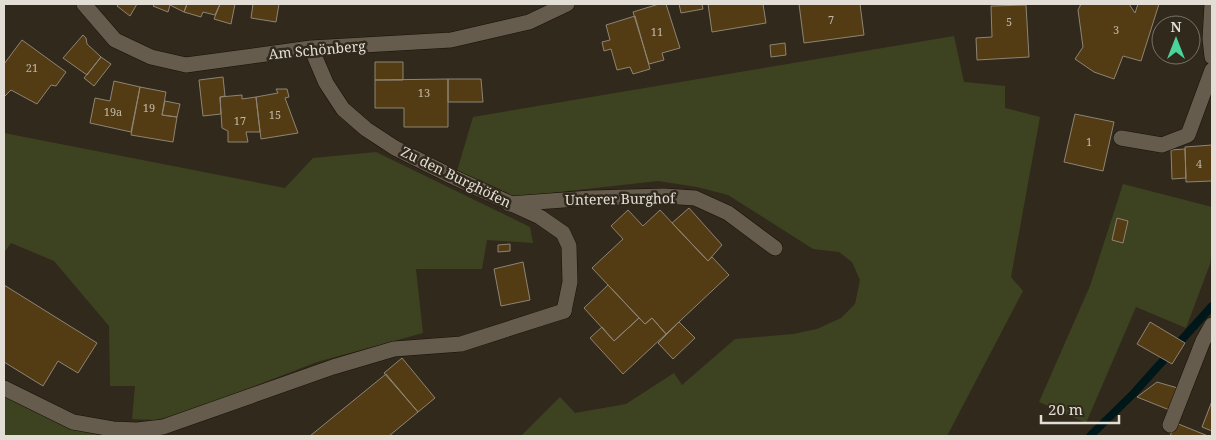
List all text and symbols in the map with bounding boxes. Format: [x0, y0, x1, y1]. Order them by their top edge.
house number: 7 [828, 12, 834, 27]
house number: 5 [1006, 14, 1012, 29]
north arrow [1151, 15, 1201, 65]
text: N [1170, 17, 1182, 36]
house number: 3 [1113, 22, 1119, 37]
house number: 11 [651, 24, 663, 39]
street label: Am Schönberg [268, 36, 367, 63]
house number: 21 [26, 60, 38, 75]
house number: 13 [418, 85, 430, 100]
house number: 19 [143, 100, 155, 115]
house number: 19a [104, 104, 122, 119]
house number: 15 [269, 107, 281, 122]
house number: 17 [234, 113, 246, 128]
house number: 1 [1086, 134, 1092, 149]
street label: Zu den Burghöfen [398, 142, 514, 211]
house number: 4 [1196, 156, 1202, 171]
street label: Unterer Burghof [565, 188, 677, 209]
scale bar [1041, 392, 1118, 424]
text: 20 m [1048, 399, 1083, 419]

